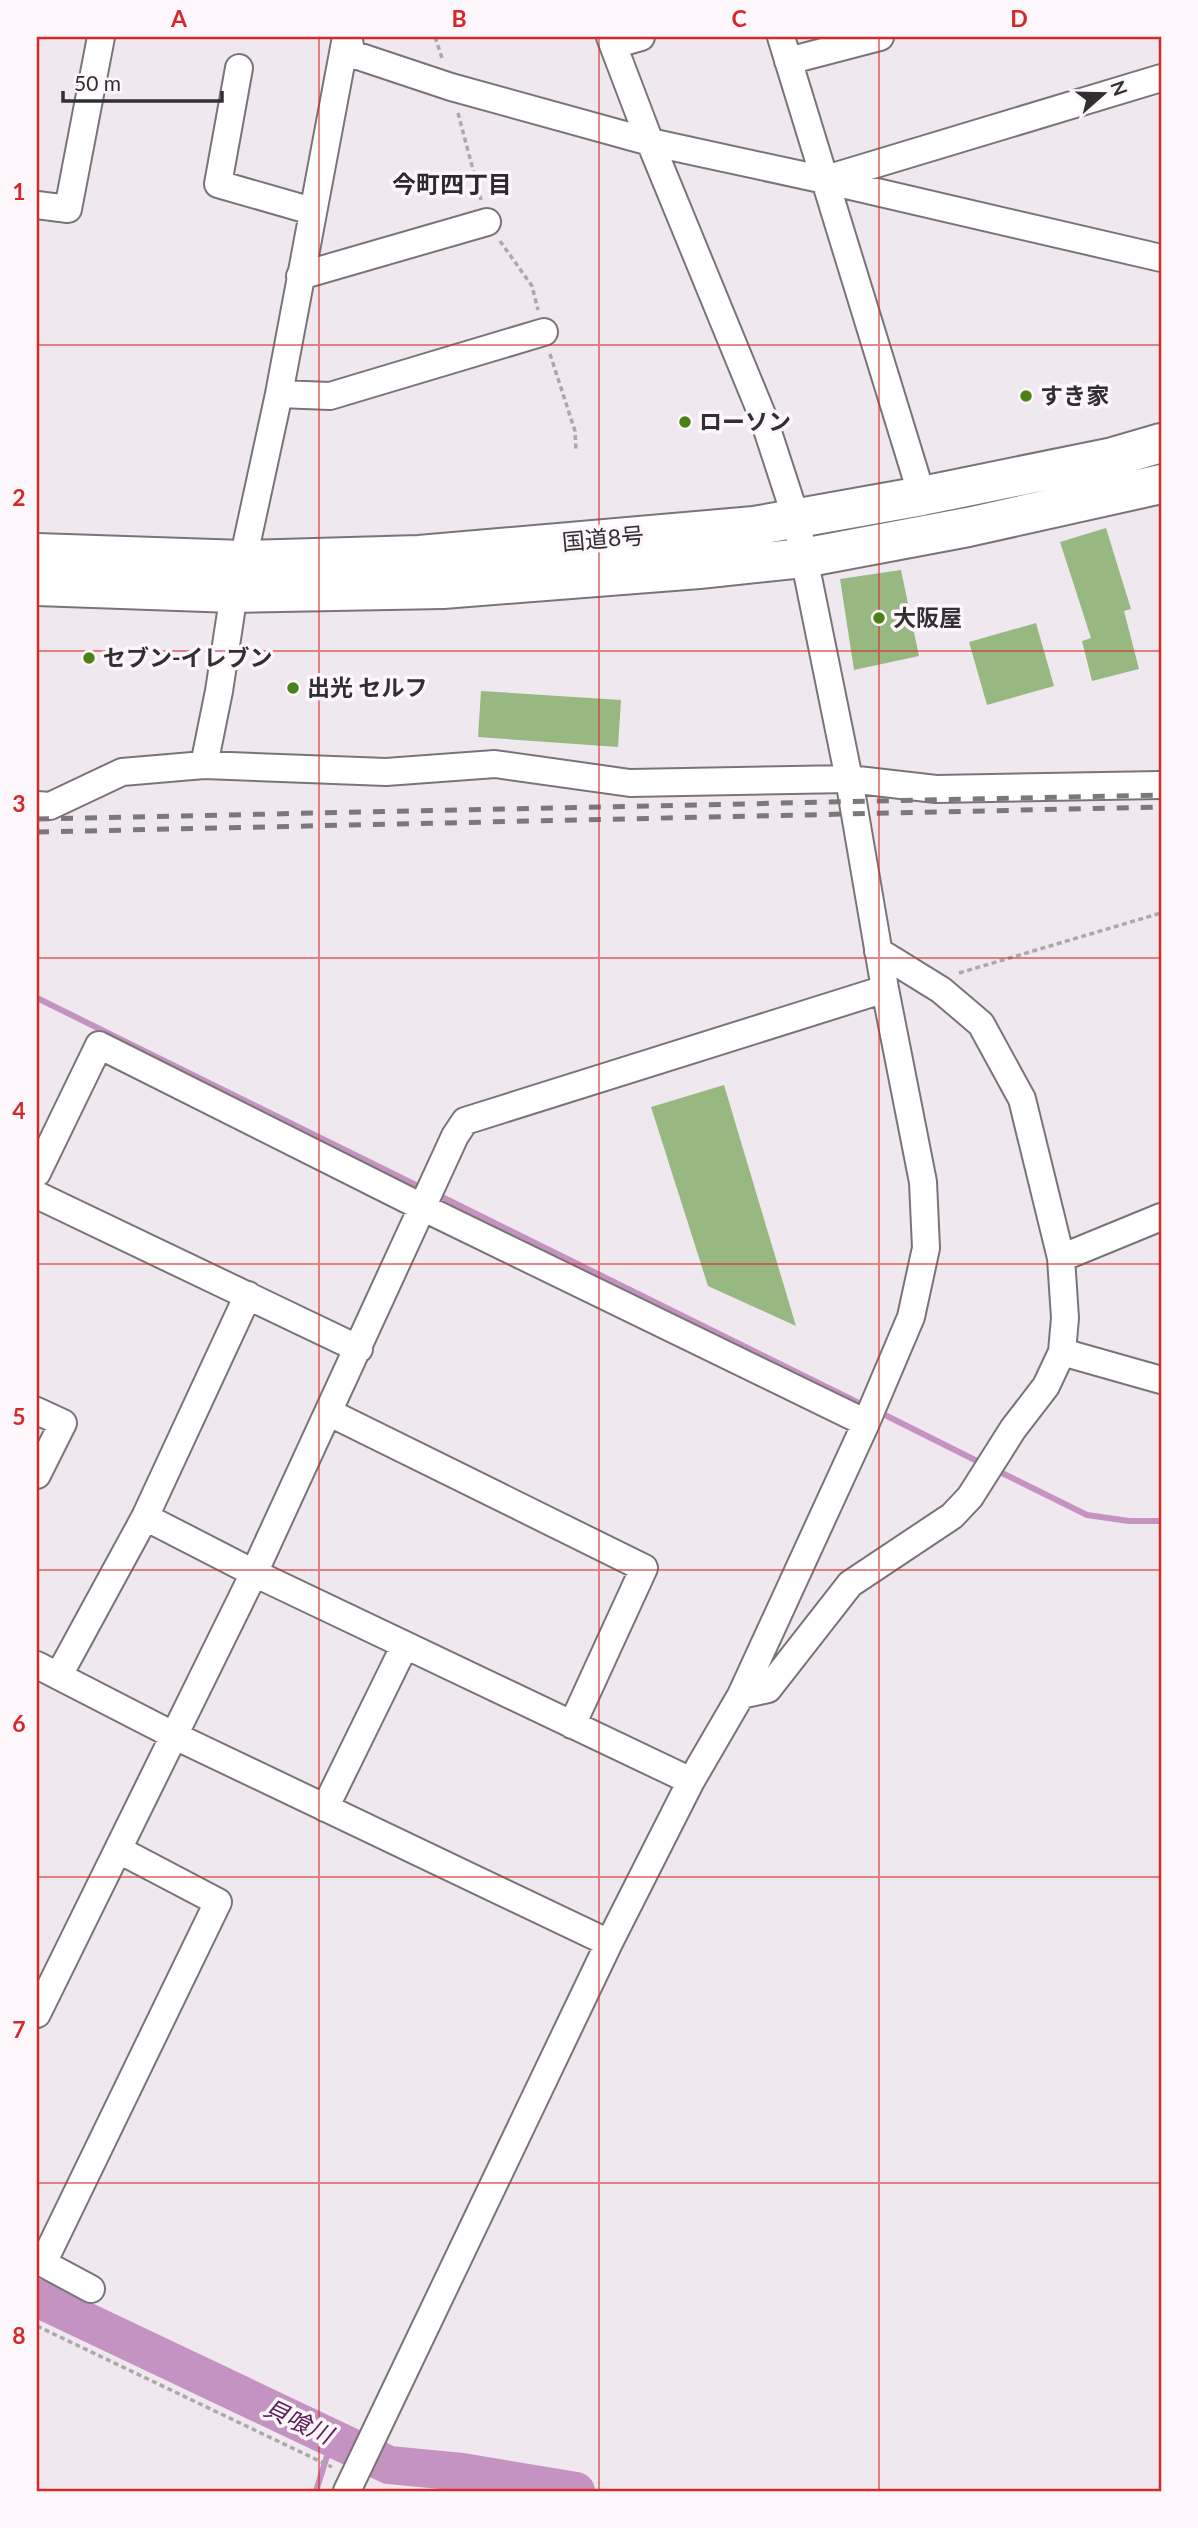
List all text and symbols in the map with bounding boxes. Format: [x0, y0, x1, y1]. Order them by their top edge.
text: A [170, 4, 188, 32]
text: B [451, 4, 467, 32]
text: C [731, 4, 747, 32]
text: D [1010, 4, 1028, 32]
scale bar [63, 60, 222, 104]
north arrow [1068, 60, 1138, 130]
text: 50 m [74, 70, 121, 95]
text: N [1106, 77, 1133, 99]
district label: 今町四丁目 [392, 169, 512, 198]
text: 1 [12, 177, 26, 205]
place label: すき家 [1040, 381, 1109, 409]
marker: すき家 [1018, 388, 1034, 404]
place label: ローソン [699, 407, 791, 435]
marker: ローソン [677, 414, 693, 430]
text: 2 [12, 483, 26, 511]
street label: 国道8号 [561, 520, 645, 556]
place label: 大阪屋 [893, 603, 962, 631]
marker: 大阪屋 [871, 610, 887, 626]
place label: セブン-イレブン [103, 643, 273, 671]
marker: セブン-イレブン [81, 650, 97, 666]
place label: 出光 セルフ [307, 673, 428, 701]
marker: 出光 セルフ [285, 680, 301, 696]
text: 3 [12, 789, 26, 817]
text: 4 [12, 1096, 26, 1124]
text: 5 [12, 1402, 26, 1430]
text: 6 [12, 1709, 26, 1737]
text: 7 [12, 2015, 26, 2043]
text: 8 [12, 2321, 26, 2349]
water label: 貝喰川 [260, 2392, 340, 2450]

